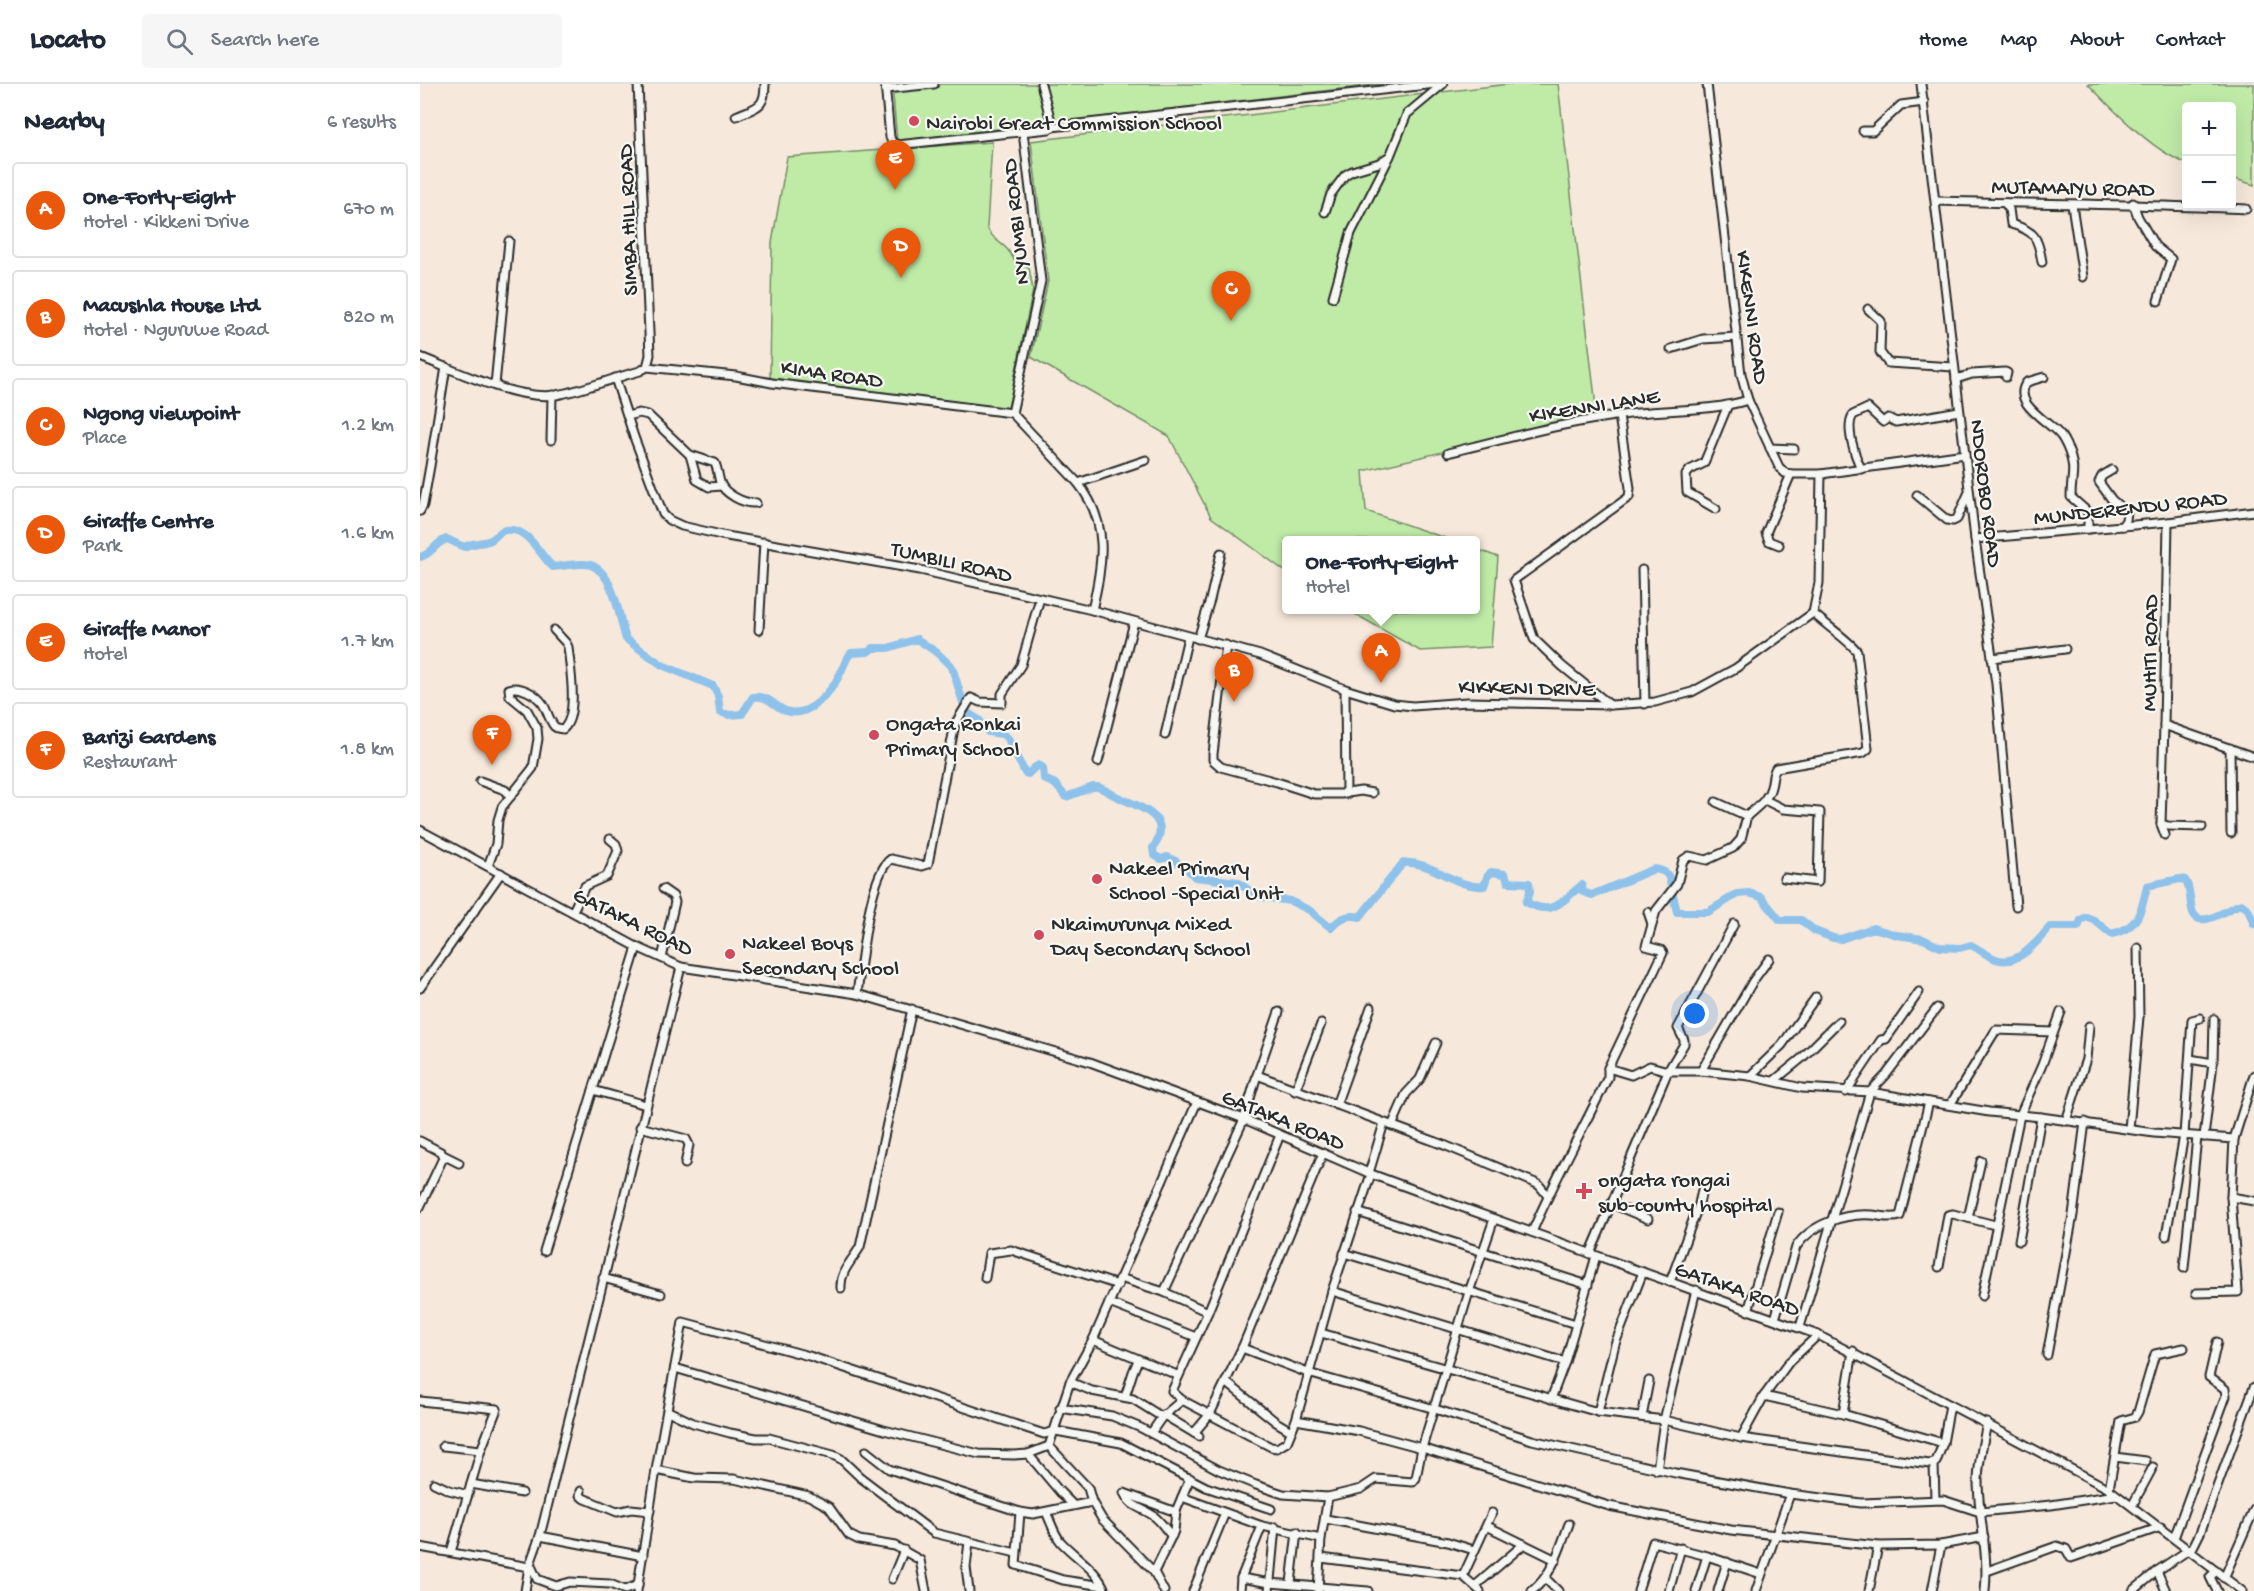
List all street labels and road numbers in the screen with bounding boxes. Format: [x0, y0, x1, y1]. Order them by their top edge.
street label: SIMBA HILL ROAD [614, 143, 646, 296]
street label: NYUMBI ROAD [998, 157, 1038, 286]
street label: MUTAMAIYU ROAD [1991, 176, 2155, 204]
street label: KIKENNI ROAD [1728, 249, 1772, 387]
street label: KIMA ROAD [779, 356, 885, 396]
street label: KIKENNI LANE [1528, 385, 1663, 431]
street label: NDOROBO ROAD [1962, 418, 2006, 569]
street label: MUNDERENDU ROAD [2032, 487, 2229, 533]
street label: TUMBILI ROAD [886, 537, 1015, 591]
street label: MUHITI ROAD [2138, 594, 2166, 712]
street label: KIKKENI DRIVE [1458, 676, 1597, 704]
street label: GATAKA ROAD [568, 883, 697, 964]
street label: GATAKA ROAD [1217, 1085, 1349, 1158]
street label: GATAKA ROAD [1671, 1257, 1803, 1325]

